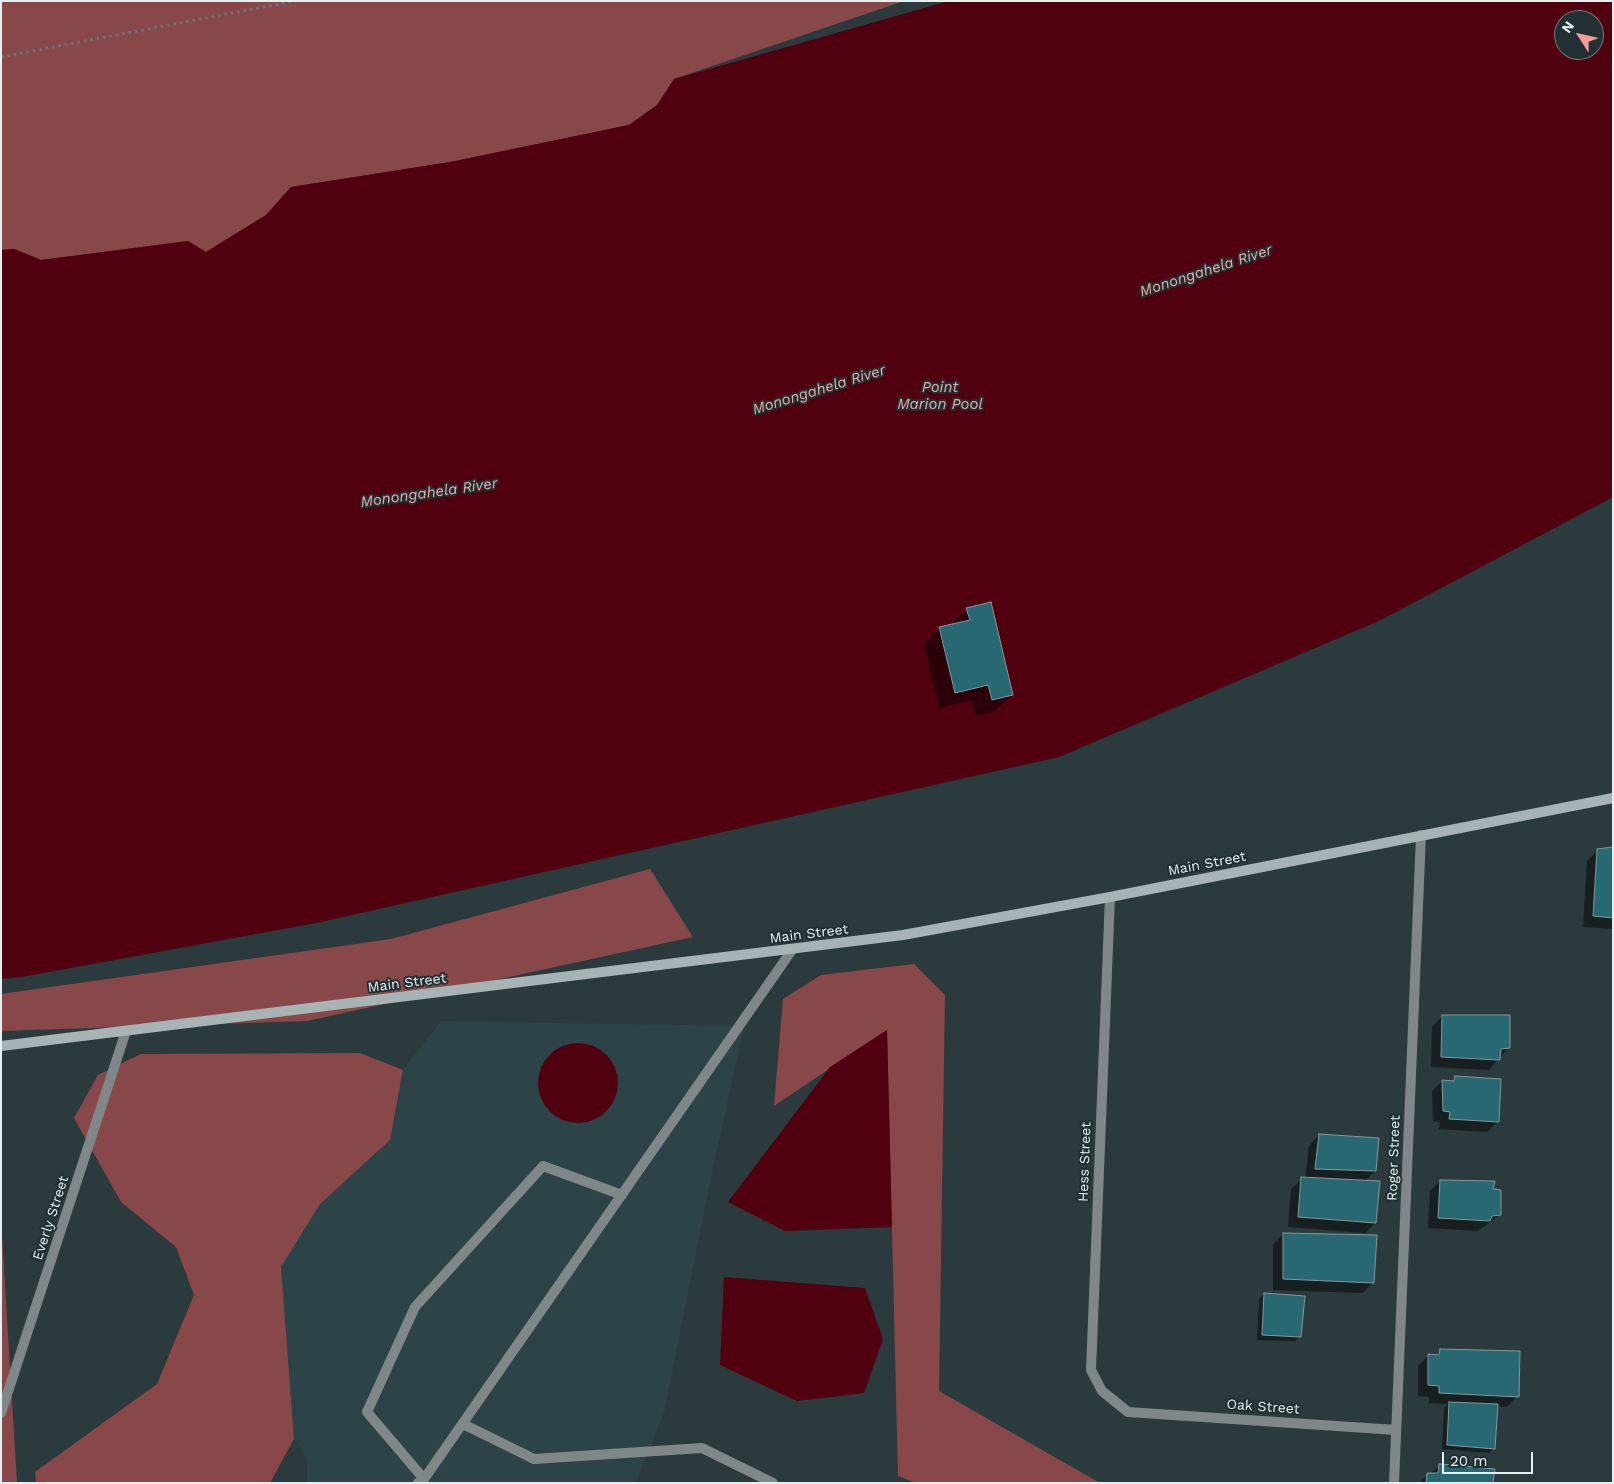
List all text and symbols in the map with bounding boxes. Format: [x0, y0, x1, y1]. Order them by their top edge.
north arrow [1554, 10, 1604, 60]
text: N [1558, 18, 1577, 36]
water label: Monongahela River [1137, 241, 1275, 301]
water label: Monongahela River [750, 361, 888, 419]
water label: Point Marion Pool [897, 379, 983, 414]
water label: Monongahela River [359, 474, 499, 512]
street label: Main Street [1167, 848, 1247, 880]
street label: Main Street [769, 921, 849, 947]
street label: Main Street [367, 970, 447, 996]
street label: Roger Street [1384, 1115, 1404, 1201]
street label: Hess Street [1075, 1122, 1095, 1202]
street label: Everly Street [29, 1174, 73, 1262]
street label: Oak Street [1226, 1396, 1300, 1418]
scale bar [1444, 1442, 1535, 1474]
text: 20 m [1450, 1452, 1488, 1470]

